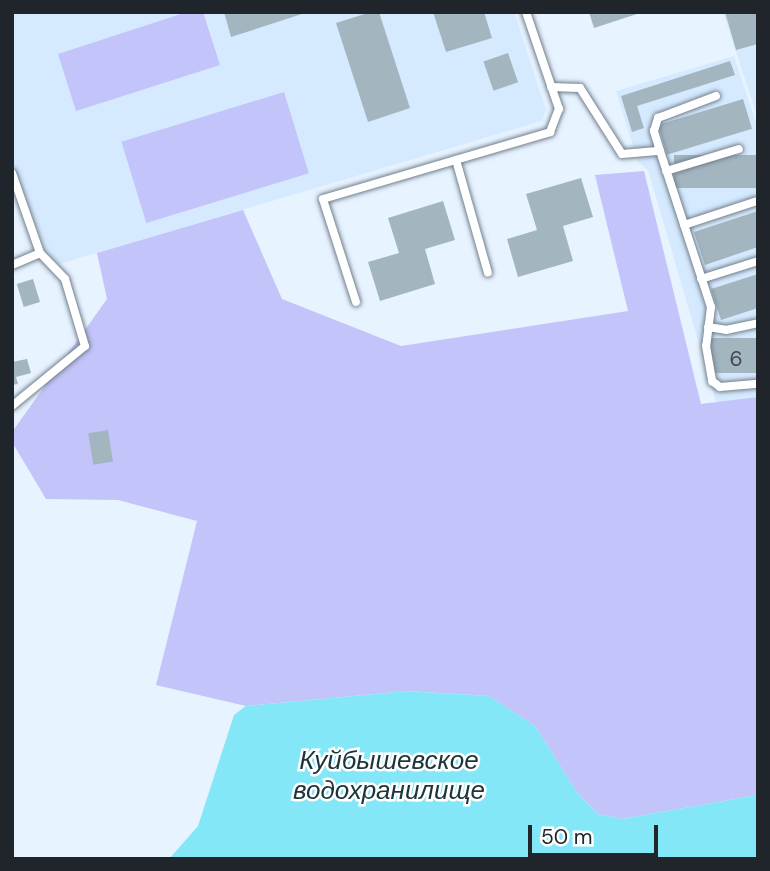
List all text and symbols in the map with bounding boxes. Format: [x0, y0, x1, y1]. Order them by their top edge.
house number: 6 [729, 346, 743, 372]
water label: Куйбышевское водохранилище [293, 745, 485, 806]
scale bar [532, 812, 662, 856]
text: 50 m [541, 823, 592, 851]

